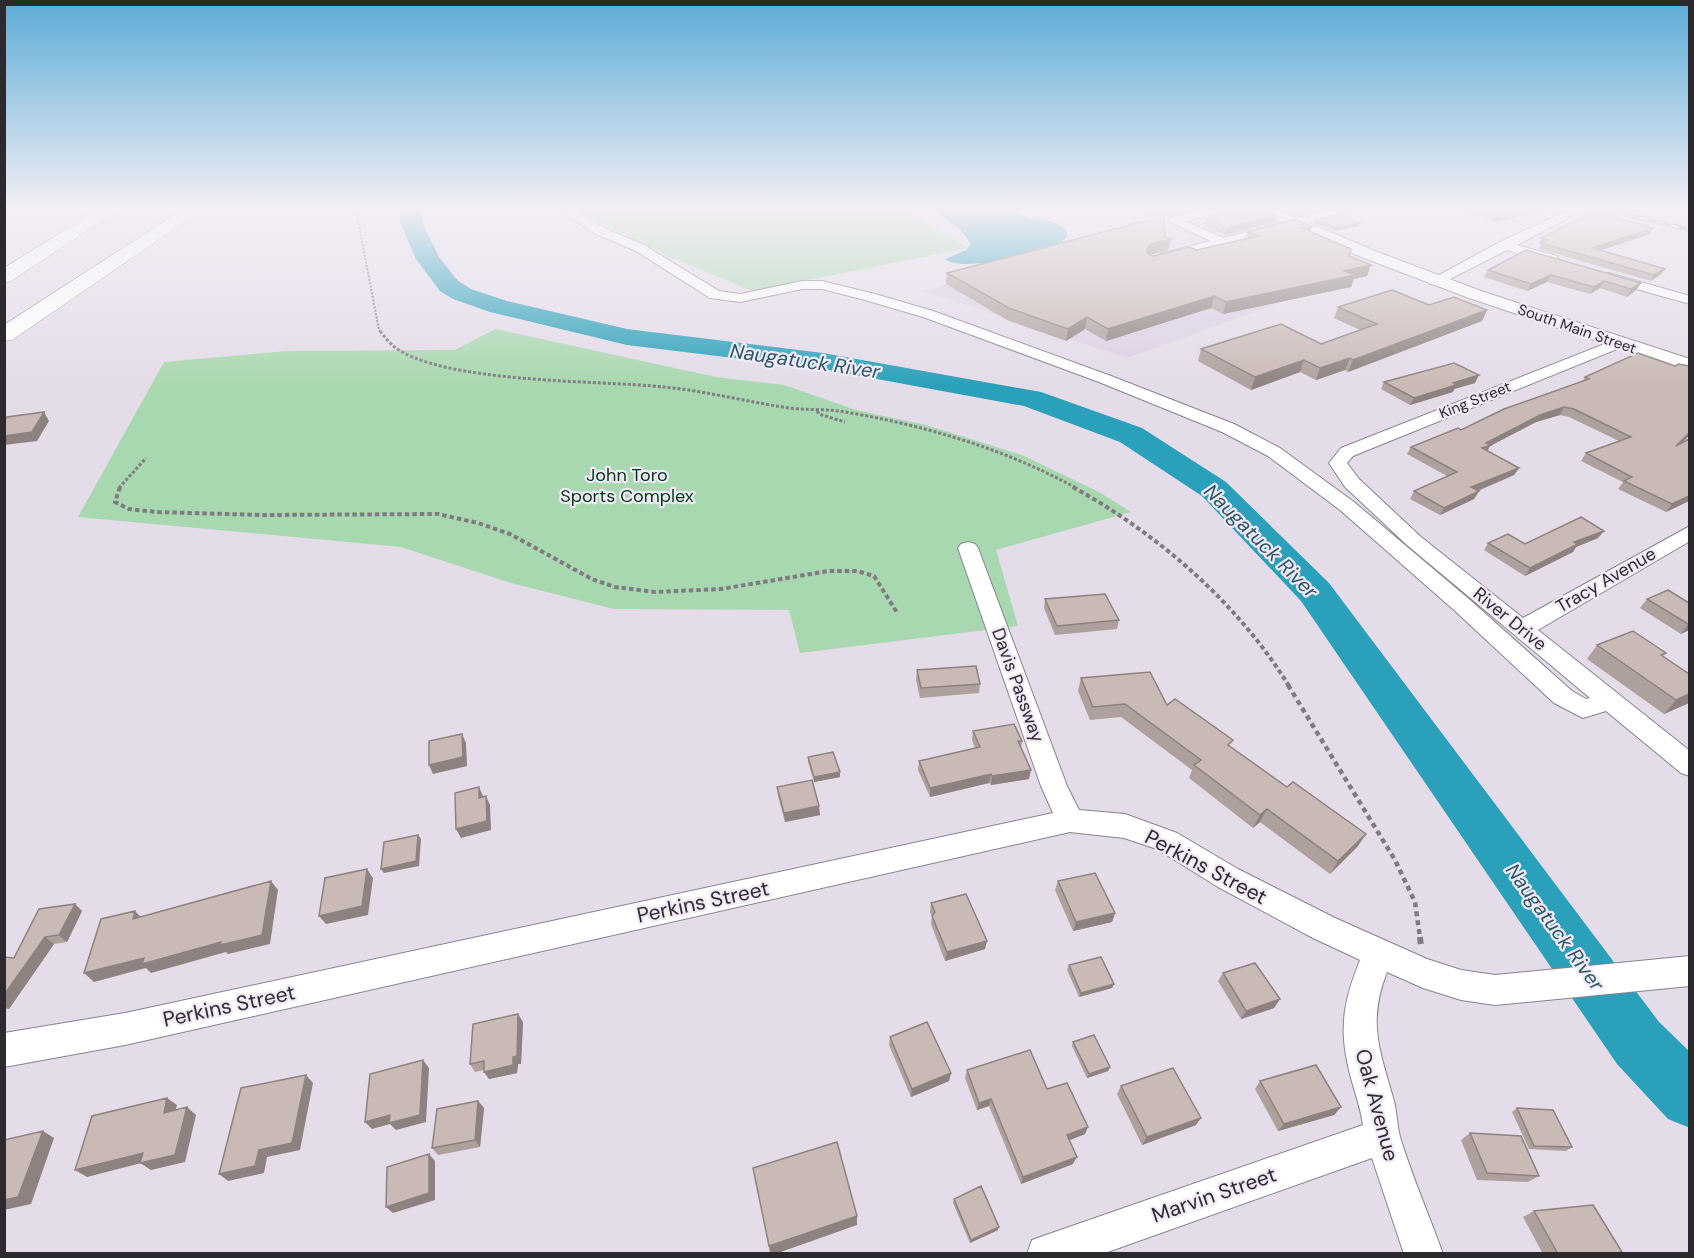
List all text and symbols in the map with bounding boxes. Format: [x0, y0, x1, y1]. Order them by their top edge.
street label: South Main Street [1515, 299, 1639, 359]
water label: Naugatuck River [728, 338, 882, 384]
street label: King Street [1436, 376, 1514, 423]
park label: John Toro Sports Complex [560, 463, 694, 508]
water label: Naugatuck River [1198, 478, 1324, 604]
street label: Tracy Avenue [1552, 542, 1660, 618]
street label: River Drive [1468, 582, 1552, 656]
street label: Davis Passway [986, 625, 1050, 745]
street label: Perkins Street [1140, 823, 1272, 911]
water label: Naugatuck River [1500, 858, 1610, 996]
street label: Perkins Street [634, 874, 772, 930]
street label: Perkins Street [160, 978, 298, 1034]
street label: Oak Avenue [1349, 1046, 1405, 1164]
street label: Marvin Street [1148, 1161, 1280, 1229]

